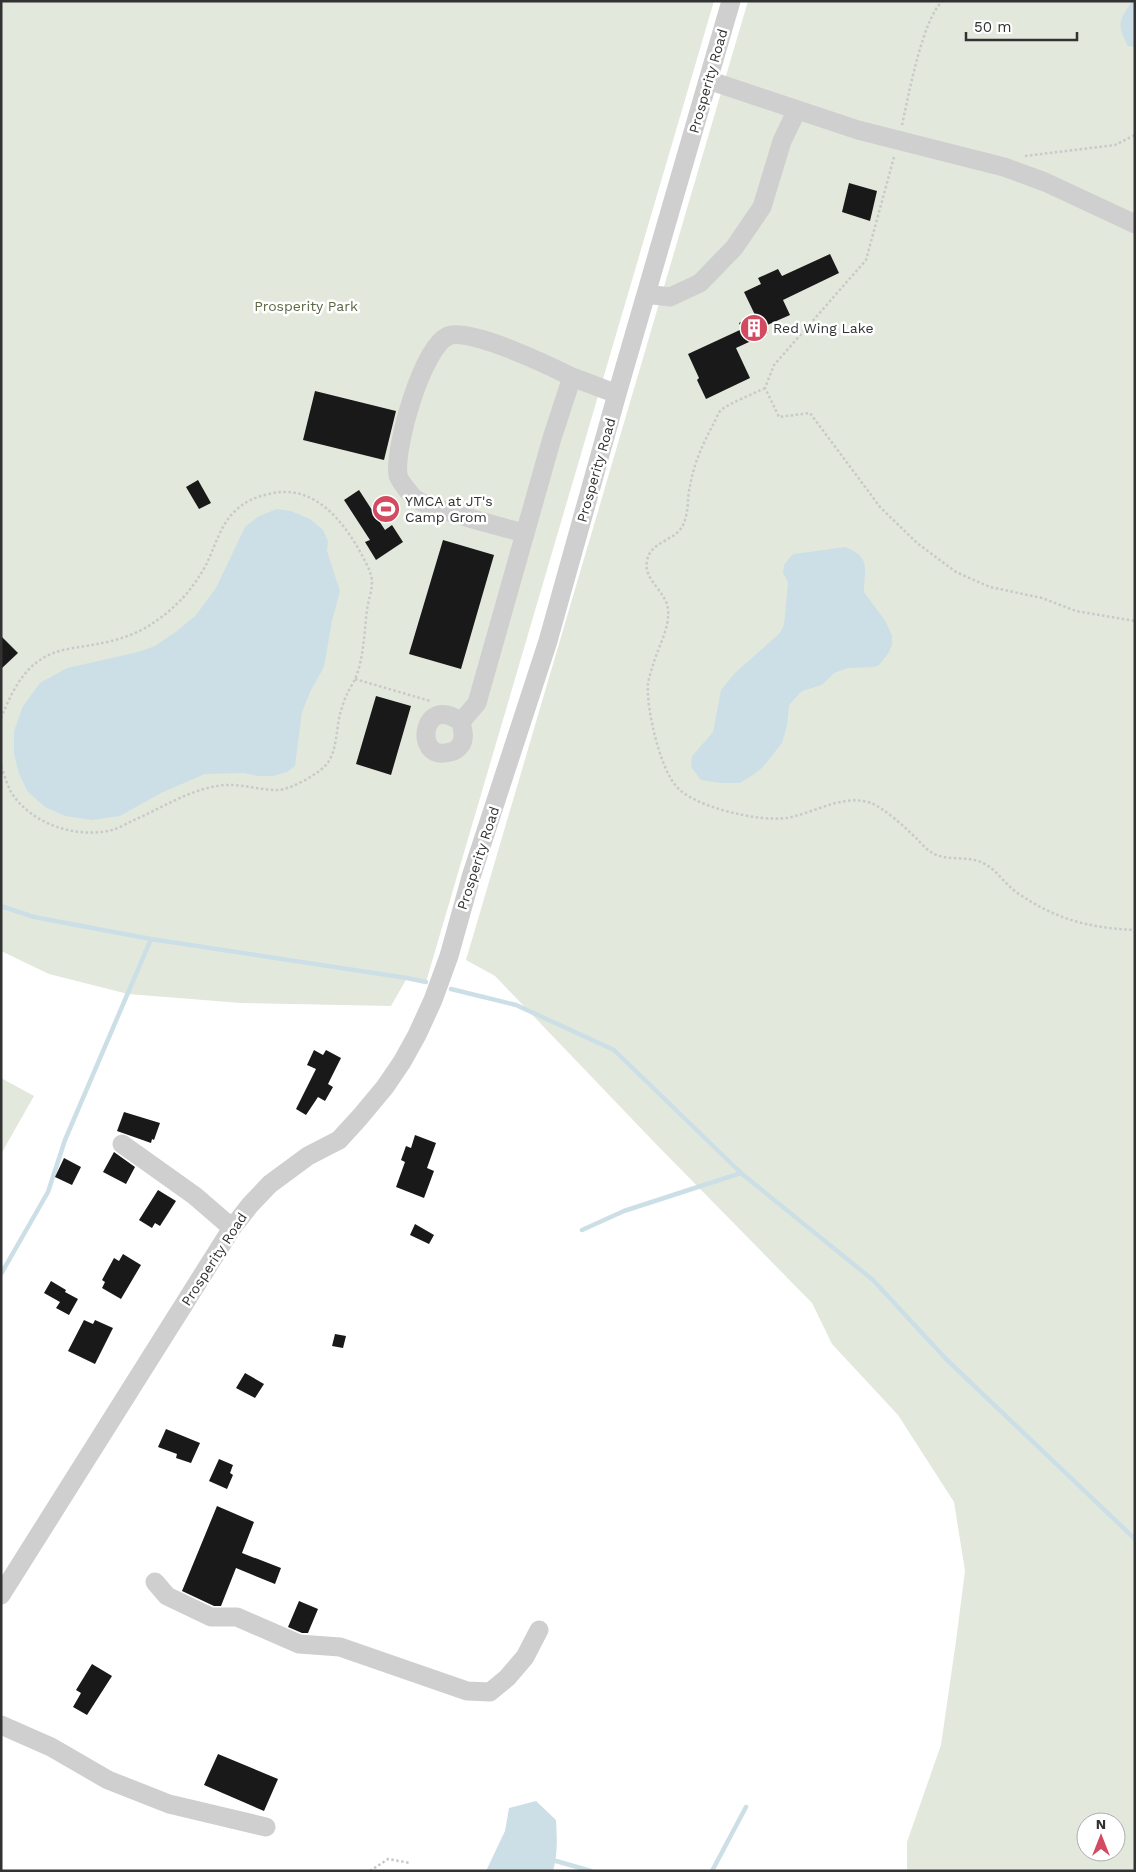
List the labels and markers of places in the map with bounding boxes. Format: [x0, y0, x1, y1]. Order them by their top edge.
building icon: Red Wing Lake [739, 313, 769, 343]
place label: Red Wing Lake [773, 320, 874, 336]
place label: YMCA at JT's Camp Grom [405, 493, 493, 525]
sports icon: YMCA at JT's Camp Grom [371, 494, 401, 524]

